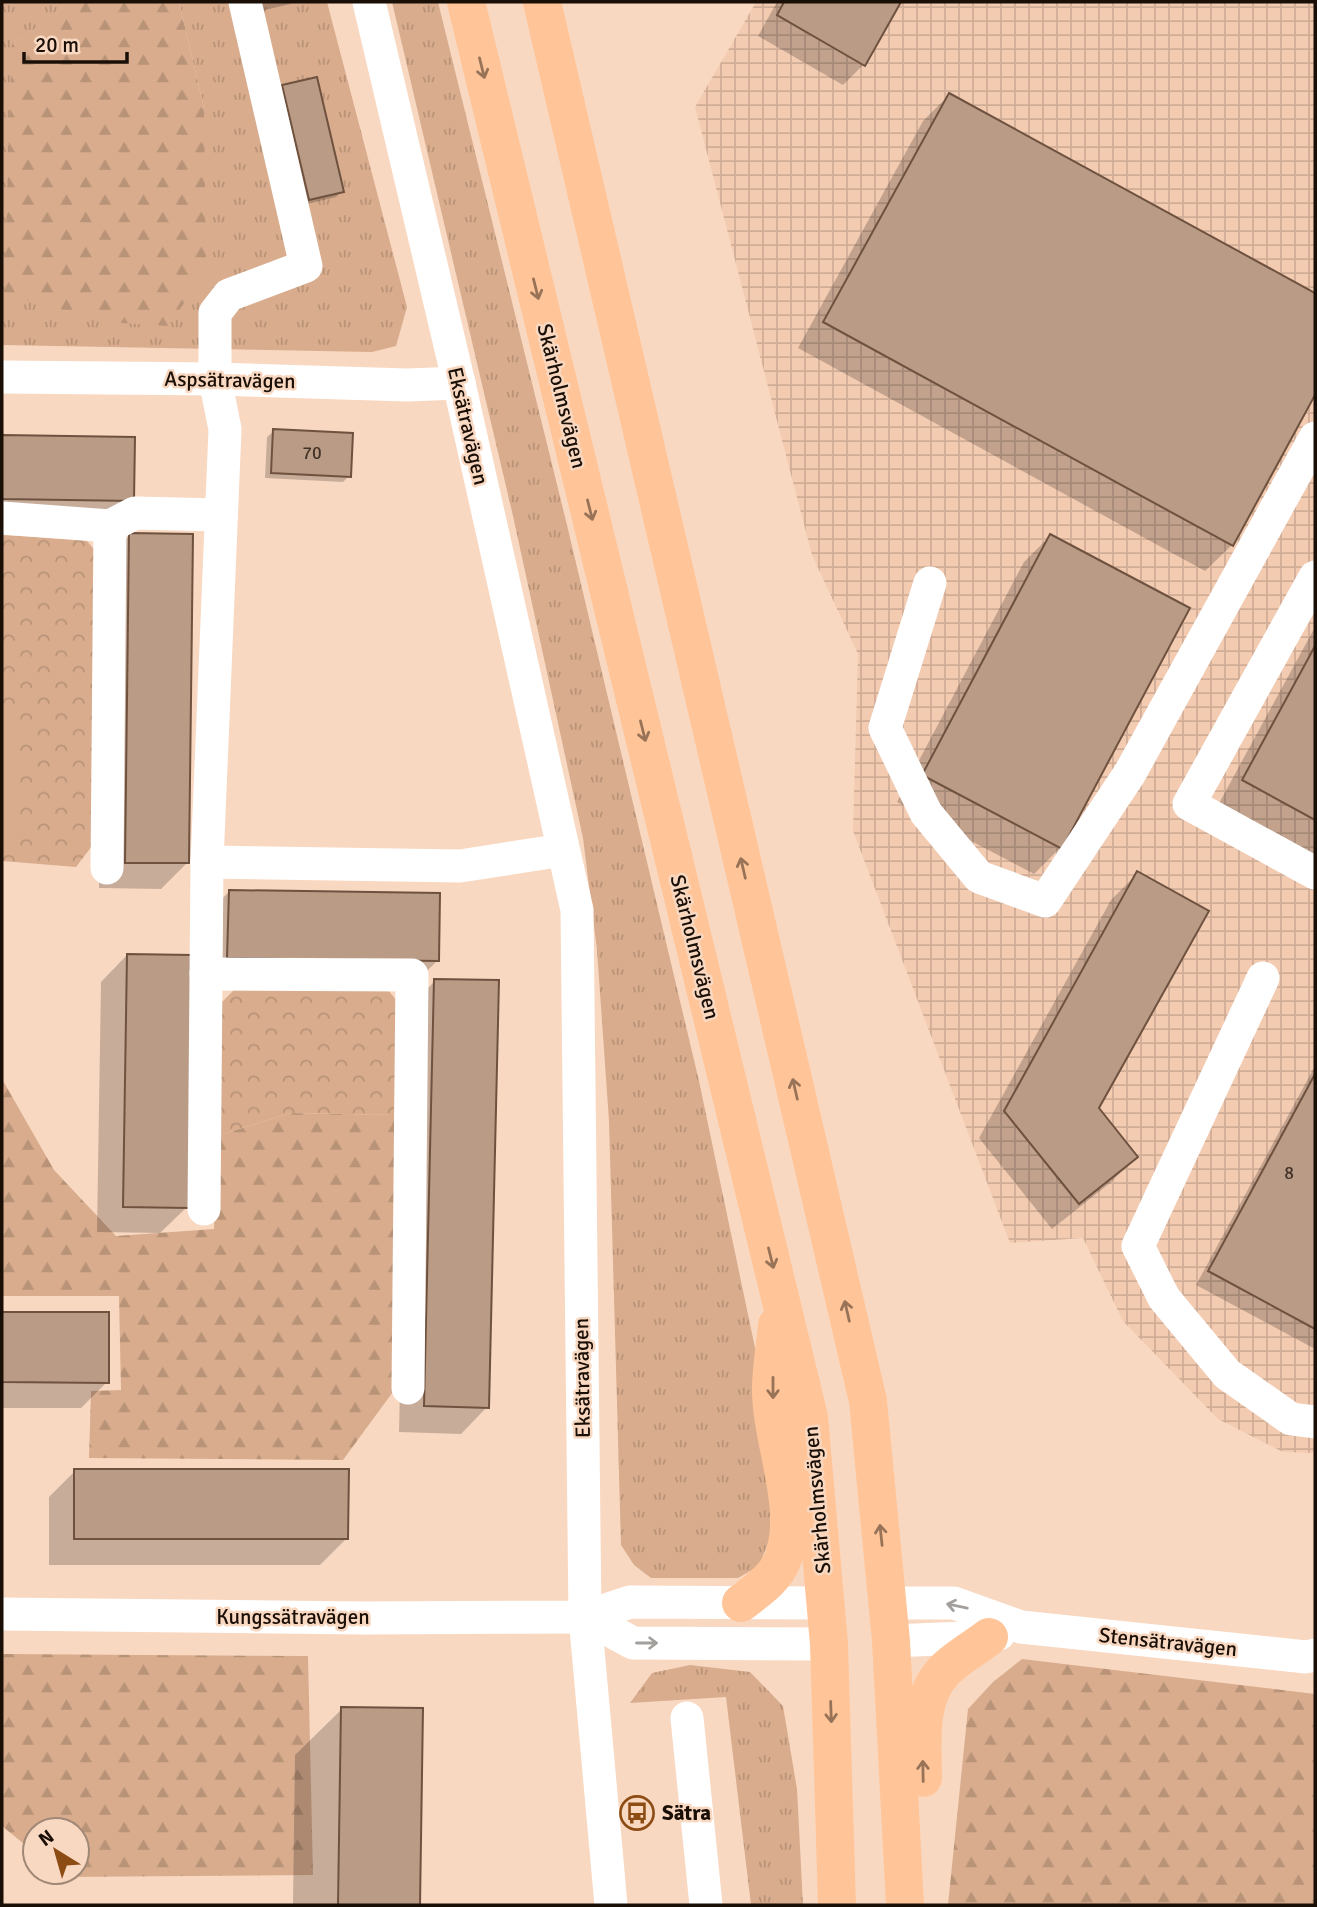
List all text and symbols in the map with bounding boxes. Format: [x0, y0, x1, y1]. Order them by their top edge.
scale bar [24, 21, 128, 65]
text: 20 m [35, 32, 79, 58]
one-way arrow [476, 56, 490, 79]
one-way arrow [530, 277, 543, 300]
street label: Skärholmsvägen [531, 321, 593, 471]
street label: Eksätravägen [442, 364, 494, 488]
street label: Aspsätravägen [164, 366, 296, 394]
house number: 70 [302, 442, 322, 464]
one-way arrow [583, 498, 597, 521]
one-way arrow [637, 719, 650, 742]
one-way arrow [736, 857, 750, 880]
street label: Skärholmsvägen [664, 872, 726, 1022]
one-way arrow [788, 1078, 801, 1101]
house number: 8 [1284, 1162, 1294, 1184]
one-way arrow [765, 1246, 778, 1268]
one-way arrow [839, 1300, 853, 1323]
street label: Eksätravägen [568, 1318, 596, 1438]
one-way arrow [766, 1376, 780, 1399]
street label: Skärholmsvägen [798, 1425, 836, 1575]
one-way arrow [874, 1524, 887, 1547]
one-way arrow [946, 1598, 969, 1612]
street label: Kungssätravägen [216, 1604, 370, 1630]
street label: Stensätravägen [1098, 1622, 1238, 1662]
one-way arrow [635, 1636, 658, 1650]
one-way arrow [825, 1700, 838, 1723]
one-way arrow [916, 1760, 930, 1783]
bus stop icon: Sätra [618, 1794, 656, 1832]
place label: Sätra [662, 1800, 711, 1826]
north arrow [21, 1816, 91, 1886]
text: N [34, 1825, 59, 1852]

